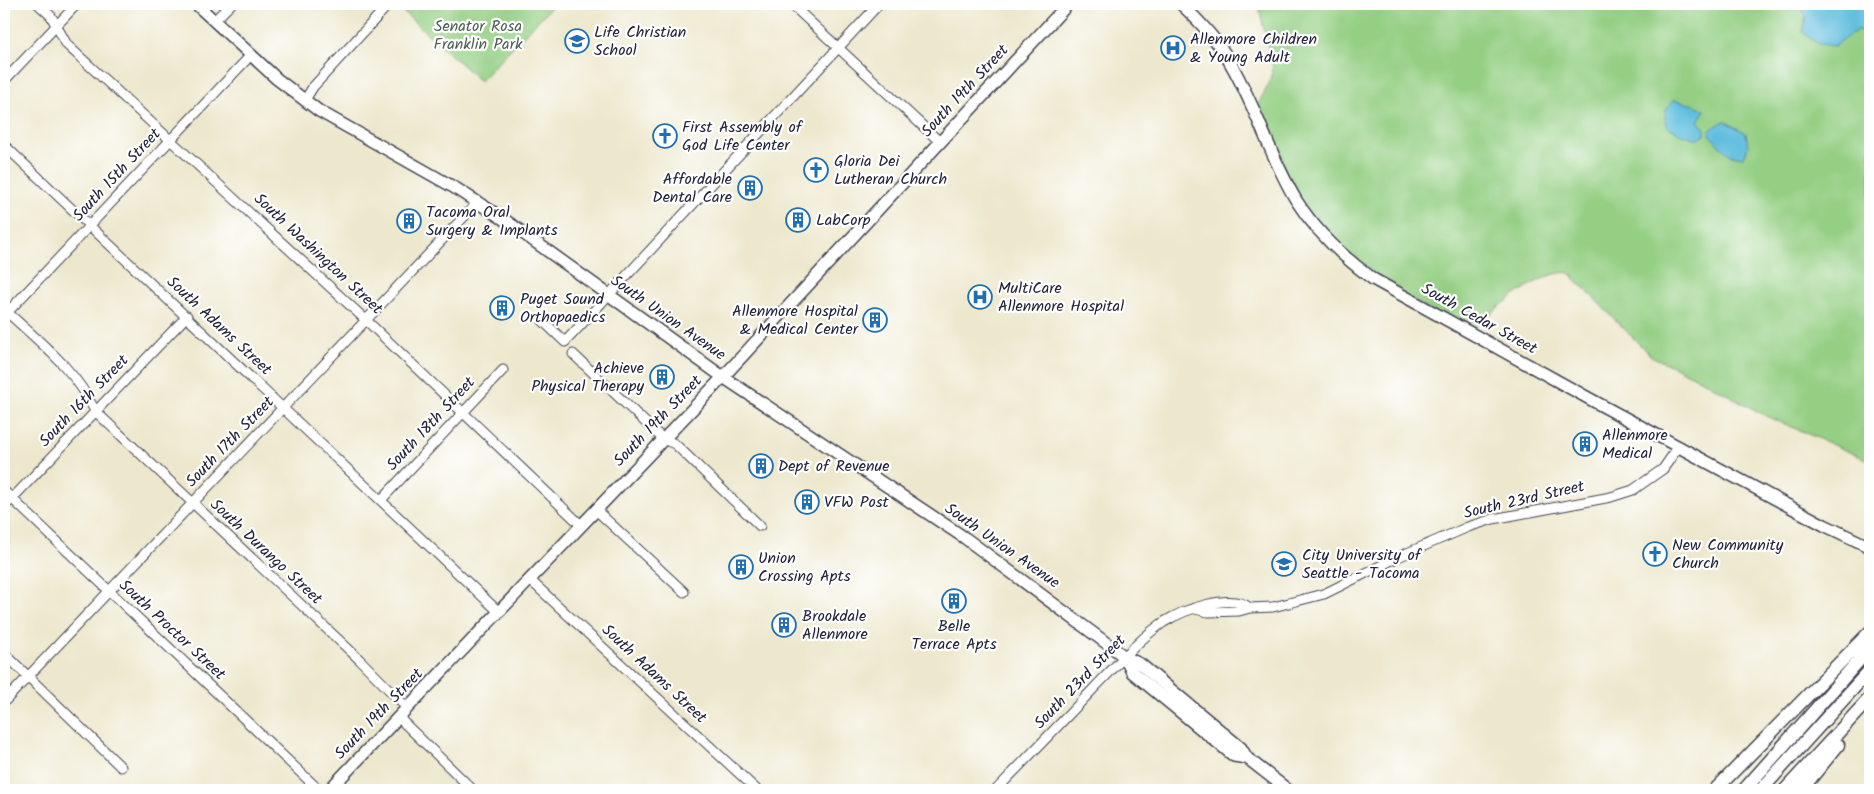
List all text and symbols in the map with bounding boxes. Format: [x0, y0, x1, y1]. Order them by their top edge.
park label: Senator Rosa Franklin Park [434, 14, 523, 57]
place label: Life Christian School [594, 20, 686, 63]
place label: Allenmore Children & Young Adult [1190, 27, 1317, 70]
school or university icon: Life Christian School [564, 28, 590, 54]
hospital icon: Allenmore Children & Young Adult [1160, 35, 1186, 61]
street label: South 19th Street [915, 38, 1015, 143]
place label: First Assembly of God Life Center [682, 115, 804, 158]
street label: South 15th Street [67, 122, 168, 227]
church icon: First Assembly of God Life Center [652, 123, 678, 149]
place label: Gloria Dei Lutheran Church [834, 149, 947, 192]
church icon: Gloria Dei Lutheran Church [803, 157, 829, 183]
place label: Affordable Dental Care [652, 167, 732, 210]
building icon: Affordable Dental Care [737, 175, 763, 201]
street label: South Washington Street [248, 187, 389, 321]
place label: Tacoma Oral Surgery & Implants [426, 200, 558, 243]
building icon: LabCorp [785, 207, 811, 233]
building icon: Tacoma Oral Surgery & Implants [396, 208, 422, 234]
place label: LabCorp [816, 208, 871, 233]
street label: South Union Avenue [605, 269, 731, 367]
street label: South Adams Street [161, 270, 278, 382]
place label: MultiCare Allenmore Hospital [998, 276, 1124, 319]
street label: South Cedar Street [1416, 277, 1542, 362]
hospital icon: MultiCare Allenmore Hospital [967, 284, 993, 310]
place label: Puget Sound Orthopaedics [520, 287, 605, 330]
building icon: Puget Sound Orthopaedics [489, 295, 515, 321]
place label: Allenmore Hospital & Medical Center [732, 299, 860, 342]
building icon: Allenmore Hospital & Medical Center [862, 307, 888, 333]
street label: South 16th Street [33, 348, 135, 453]
place label: Achieve Physical Therapy [531, 356, 644, 399]
building icon: Achieve Physical Therapy [649, 364, 675, 390]
street label: South 19th Street [608, 369, 709, 473]
street label: South 18th Street [381, 371, 482, 477]
street label: South 17th Street [180, 390, 281, 493]
place label: Allenmore Medical [1602, 423, 1668, 466]
building icon: Allenmore Medical [1572, 431, 1598, 457]
building icon: Dept of Revenue [748, 453, 774, 479]
place label: Dept of Revenue [778, 454, 889, 479]
street label: South 23rd Street [1461, 474, 1588, 526]
building icon: VFW Post [794, 489, 820, 515]
place label: VFW Post [824, 490, 890, 515]
street label: South Durango Street [204, 493, 328, 611]
street label: South Union Avenue [939, 497, 1065, 595]
place label: New Community Church [1672, 533, 1784, 576]
church icon: New Community Church [1642, 541, 1668, 567]
place label: City University of Seattle - Tacoma [1302, 543, 1423, 586]
place label: Union Crossing Apts [758, 546, 851, 589]
school or university icon: City University of Seattle - Tacoma [1271, 551, 1297, 577]
building icon: Union Crossing Apts [728, 554, 754, 580]
street label: South Proctor Street [113, 574, 232, 687]
building icon: Belle Terrace Apts [941, 588, 967, 614]
place label: Brookdale Allenmore [802, 604, 868, 647]
building icon: Brookdale Allenmore [771, 612, 797, 638]
place label: Belle Terrace Apts [912, 614, 997, 657]
street label: South Adams Street [596, 618, 713, 730]
street label: South 23rd Street [1028, 628, 1132, 735]
street label: South 19th Street [329, 662, 430, 766]

